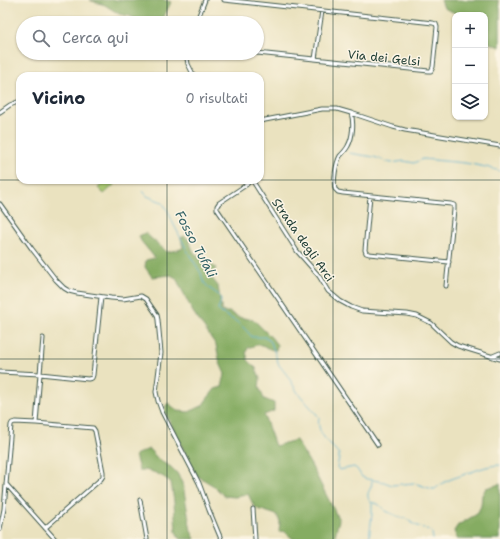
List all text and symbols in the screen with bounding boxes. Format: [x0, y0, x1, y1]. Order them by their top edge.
map controls [452, 12, 488, 120]
button: + [452, 12, 488, 48]
search box [16, 16, 264, 60]
icon: search [30, 27, 52, 49]
text: Cerca qui [62, 28, 129, 48]
street label: Via dei Gelsi [347, 46, 421, 70]
button: − [452, 48, 488, 84]
button: layers [452, 84, 488, 120]
text: Vicino [32, 87, 85, 109]
text: 0 risultati [185, 90, 248, 107]
street label: Strada degli Arci [268, 195, 338, 285]
water label: Fosso Tufali [171, 207, 221, 281]

